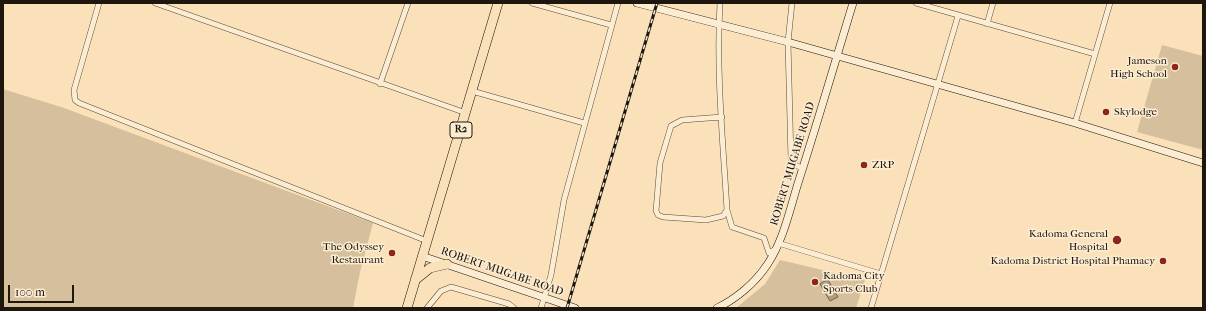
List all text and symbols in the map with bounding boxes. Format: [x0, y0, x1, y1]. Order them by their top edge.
place label: Jameson High School [1110, 54, 1167, 80]
marker: Jameson High School [1170, 62, 1180, 72]
street label: ROBERT MUGABE ROAD [768, 101, 818, 227]
place label: Skylodge [1114, 105, 1157, 119]
marker: Skylodge [1101, 107, 1111, 117]
road number: R2 [450, 122, 472, 138]
place label: ZRP [872, 158, 894, 172]
marker: ZRP [859, 160, 869, 170]
place label: Kadoma General Hospital [1029, 227, 1108, 253]
marker: Kadoma General Hospital [1111, 234, 1123, 246]
place label: The Odyssey Restaurant [323, 240, 384, 266]
street label: ROBERT MUGABE ROAD [439, 245, 565, 299]
marker: The Odyssey Restaurant [387, 248, 397, 258]
place label: Kadoma District Hospital Phamacy [991, 254, 1155, 268]
marker: Kadoma District Hospital Phamacy [1158, 256, 1168, 266]
place label: Kadoma City Sports Club [823, 269, 885, 295]
scale bar [10, 277, 76, 303]
marker: Kadoma City Sports Club [810, 277, 820, 287]
text: 100 m [15, 285, 45, 299]

